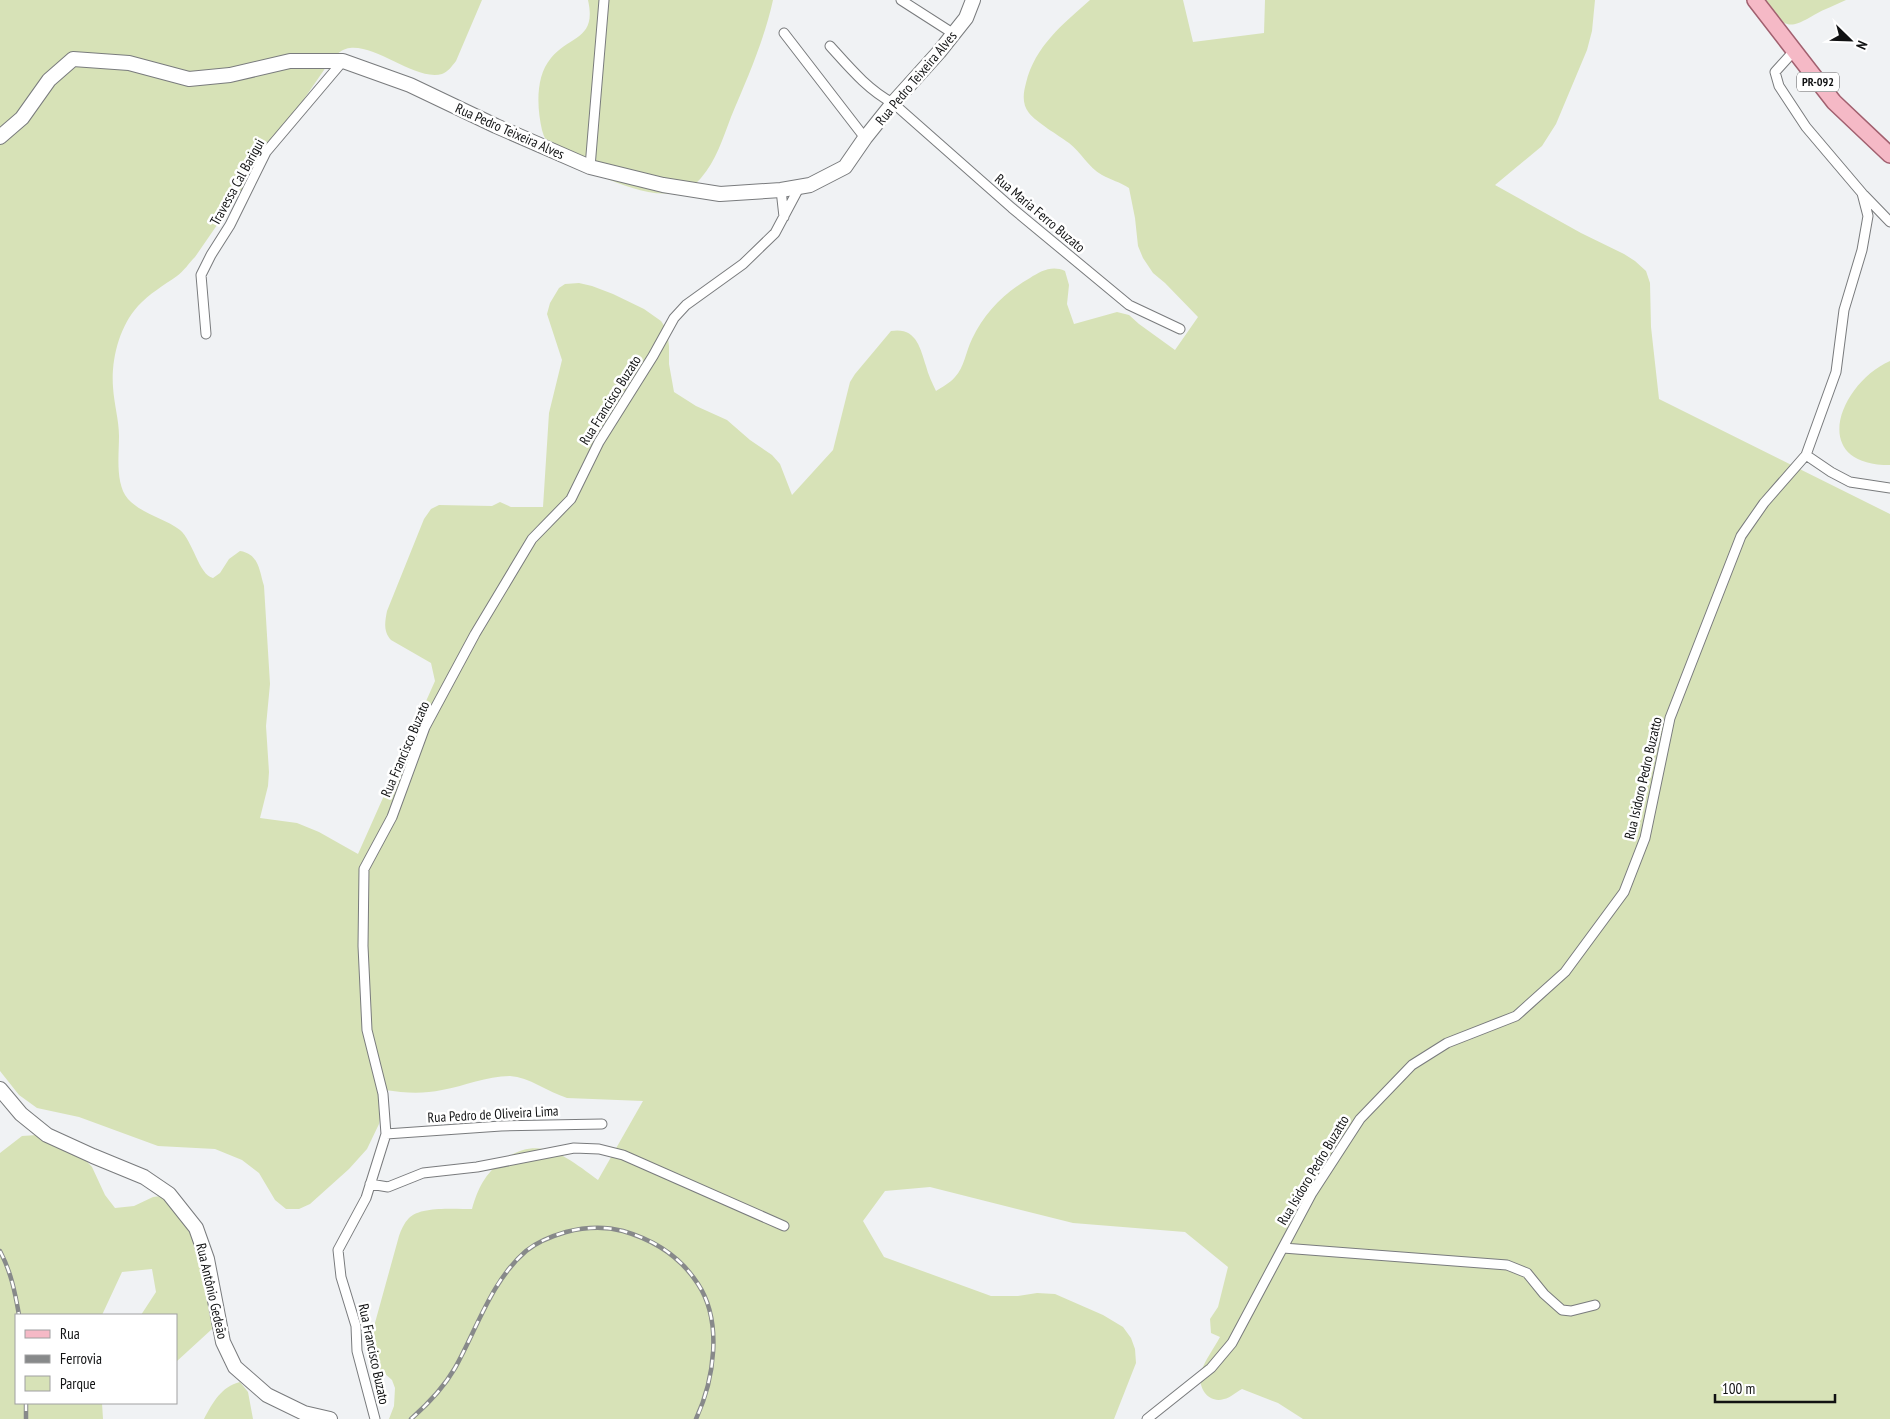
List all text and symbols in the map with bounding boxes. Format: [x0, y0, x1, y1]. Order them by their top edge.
north arrow [1825, 15, 1875, 65]
street label: Rua Pedro Teixeira Alves [871, 27, 961, 129]
text: N [1852, 38, 1872, 52]
road number: PR-092 [1797, 72, 1839, 91]
street label: Rua Pedro Teixeira Alves [453, 99, 568, 163]
street label: Travessa Cal Barigui [206, 136, 268, 228]
street label: Rua Maria Ferro Buzato [991, 170, 1089, 256]
street label: Rua Francisco Buzato [575, 352, 645, 448]
street label: Rua Francisco Buzato [377, 698, 433, 800]
street label: Rua Isidoro Pedro Buzatto [1620, 715, 1666, 841]
street label: Rua Pedro de Oliveira Lima [427, 1102, 559, 1126]
street label: Rua Isidoro Pedro Buzatto [1273, 1112, 1353, 1228]
street label: Rua Antônio Gedeão [192, 1241, 232, 1341]
street label: Rua Francisco Buzato [355, 1302, 393, 1406]
legend [15, 1314, 178, 1404]
text: Rua [60, 1324, 80, 1343]
text: Ferrovia [60, 1349, 102, 1368]
scale bar [1715, 1372, 1835, 1404]
text: Parque [60, 1374, 96, 1393]
text: 100 m [1722, 1379, 1755, 1398]

